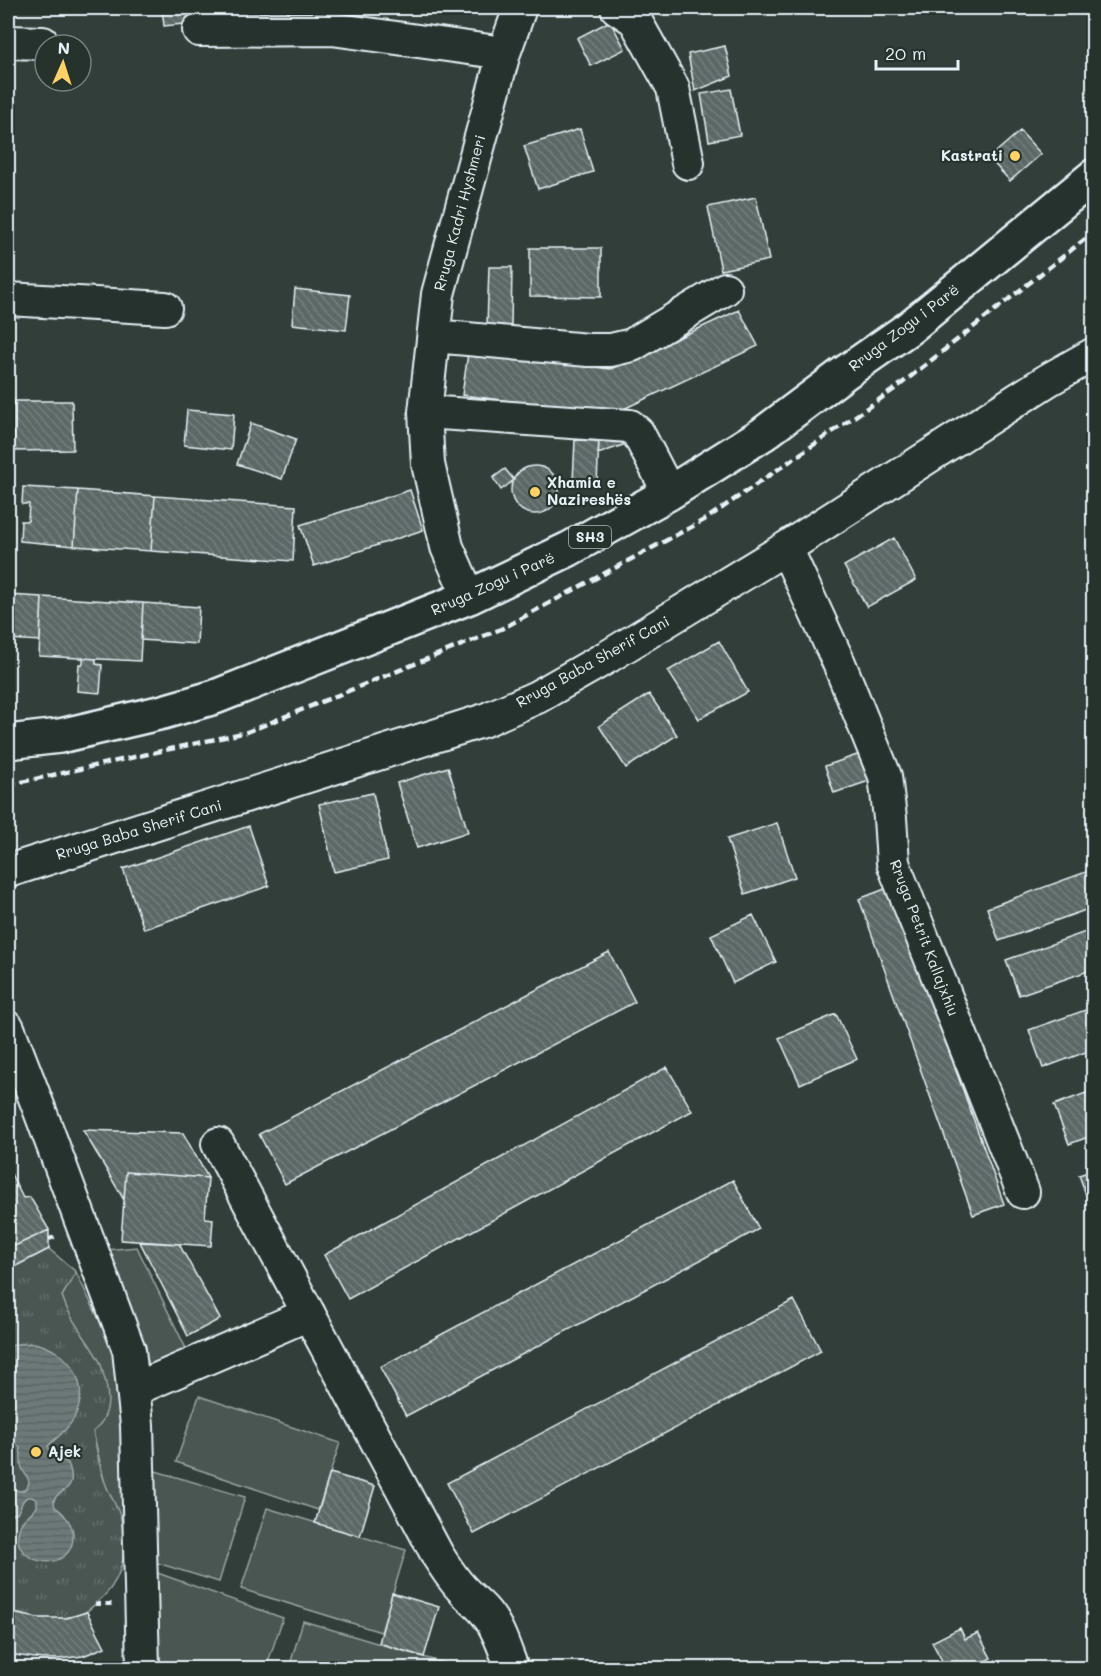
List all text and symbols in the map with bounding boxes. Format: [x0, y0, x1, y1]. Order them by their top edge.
north arrow [33, 33, 93, 93]
scale bar [876, 33, 958, 71]
text: N [57, 37, 70, 58]
text: 20 m [885, 41, 926, 65]
street label: Rruga Kadri Hyshmeri [429, 133, 489, 293]
place label: Kastrati [941, 145, 1003, 165]
marker: Kastrati [1008, 149, 1022, 163]
street label: Rruga Zogu i Parë [844, 279, 963, 375]
place label: Xhamia e Nazireshës [547, 472, 631, 509]
marker: Xhamia e Nazireshës [528, 485, 542, 499]
road number: SH3 [569, 526, 611, 548]
street label: Rruga Zogu i Parë [427, 547, 558, 619]
street label: Rruga Baba Sherif Cani [512, 611, 673, 712]
street label: Rruga Baba Sherif Cani [53, 794, 224, 864]
street label: Rruga Petrit Kallajxhiu [886, 857, 964, 1019]
place label: Ajek [48, 1441, 81, 1461]
marker: Ajek [29, 1445, 43, 1459]

